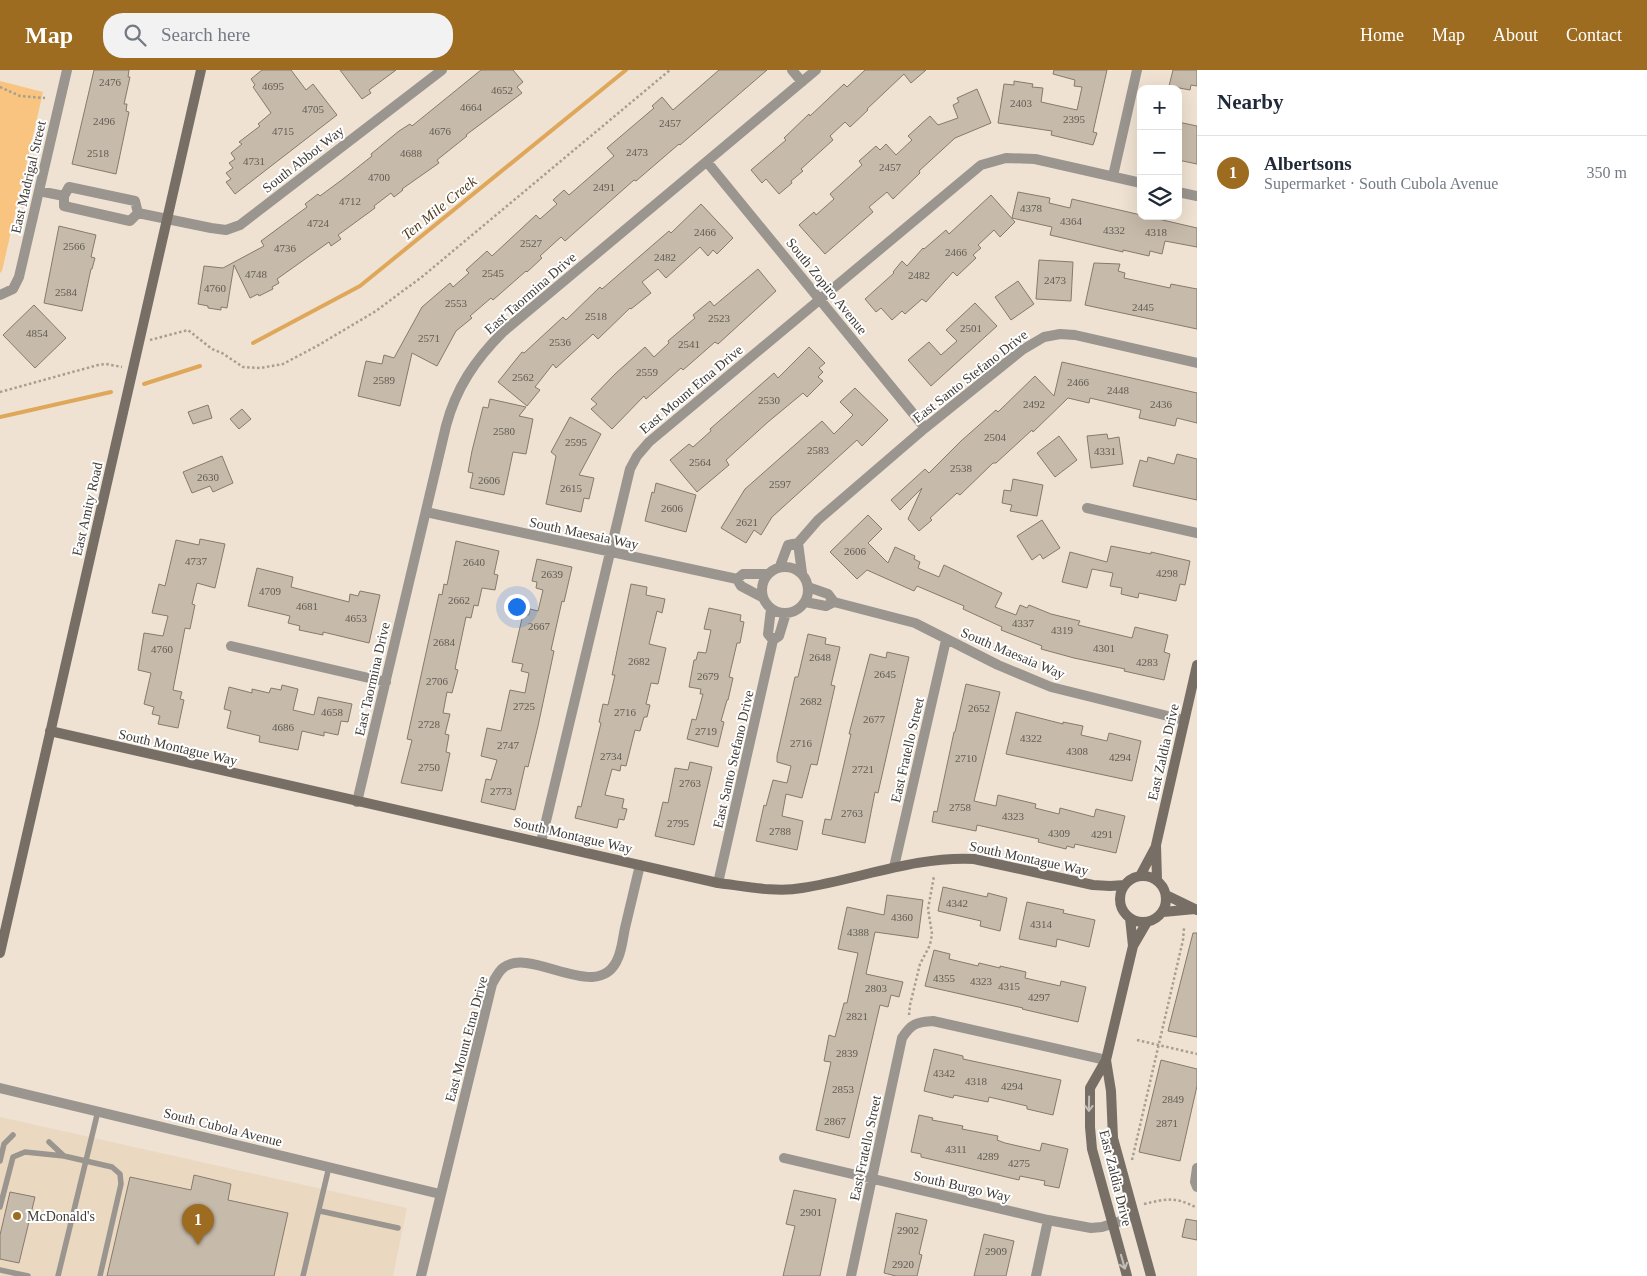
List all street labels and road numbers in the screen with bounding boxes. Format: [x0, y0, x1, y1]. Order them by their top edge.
street label: East Madrigal Street [8, 119, 49, 235]
street label: South Abbot Way [260, 123, 347, 196]
street label: South Zopiro Avenue [783, 235, 870, 337]
street label: East Taormina Drive [482, 250, 579, 337]
street label: East Santo Stefano Drive [910, 327, 1031, 426]
street label: East Mount Etna Drive [637, 342, 746, 437]
street label: East Amity Road [69, 461, 106, 557]
street label: South Maesaia Way [528, 515, 640, 552]
street label: East Taormina Drive [352, 621, 393, 737]
street label: South Maesaia Way [959, 625, 1067, 682]
street label: East Santo Stefano Drive [710, 689, 757, 830]
street label: East Fratello Street [888, 696, 927, 804]
street label: East Zaldia Drive [1145, 702, 1182, 802]
street label: South Montague Way [117, 727, 239, 768]
street label: South Montague Way [512, 815, 634, 856]
street label: South Montague Way [968, 839, 1090, 878]
street label: East Mount Etna Drive [442, 975, 490, 1104]
street label: East Fratello Street [847, 1094, 884, 1202]
street label: South Cubola Avenue [162, 1105, 284, 1150]
street label: East Zaldia Drive [1096, 1128, 1135, 1228]
street label: South Burgo Way [912, 1168, 1012, 1205]

